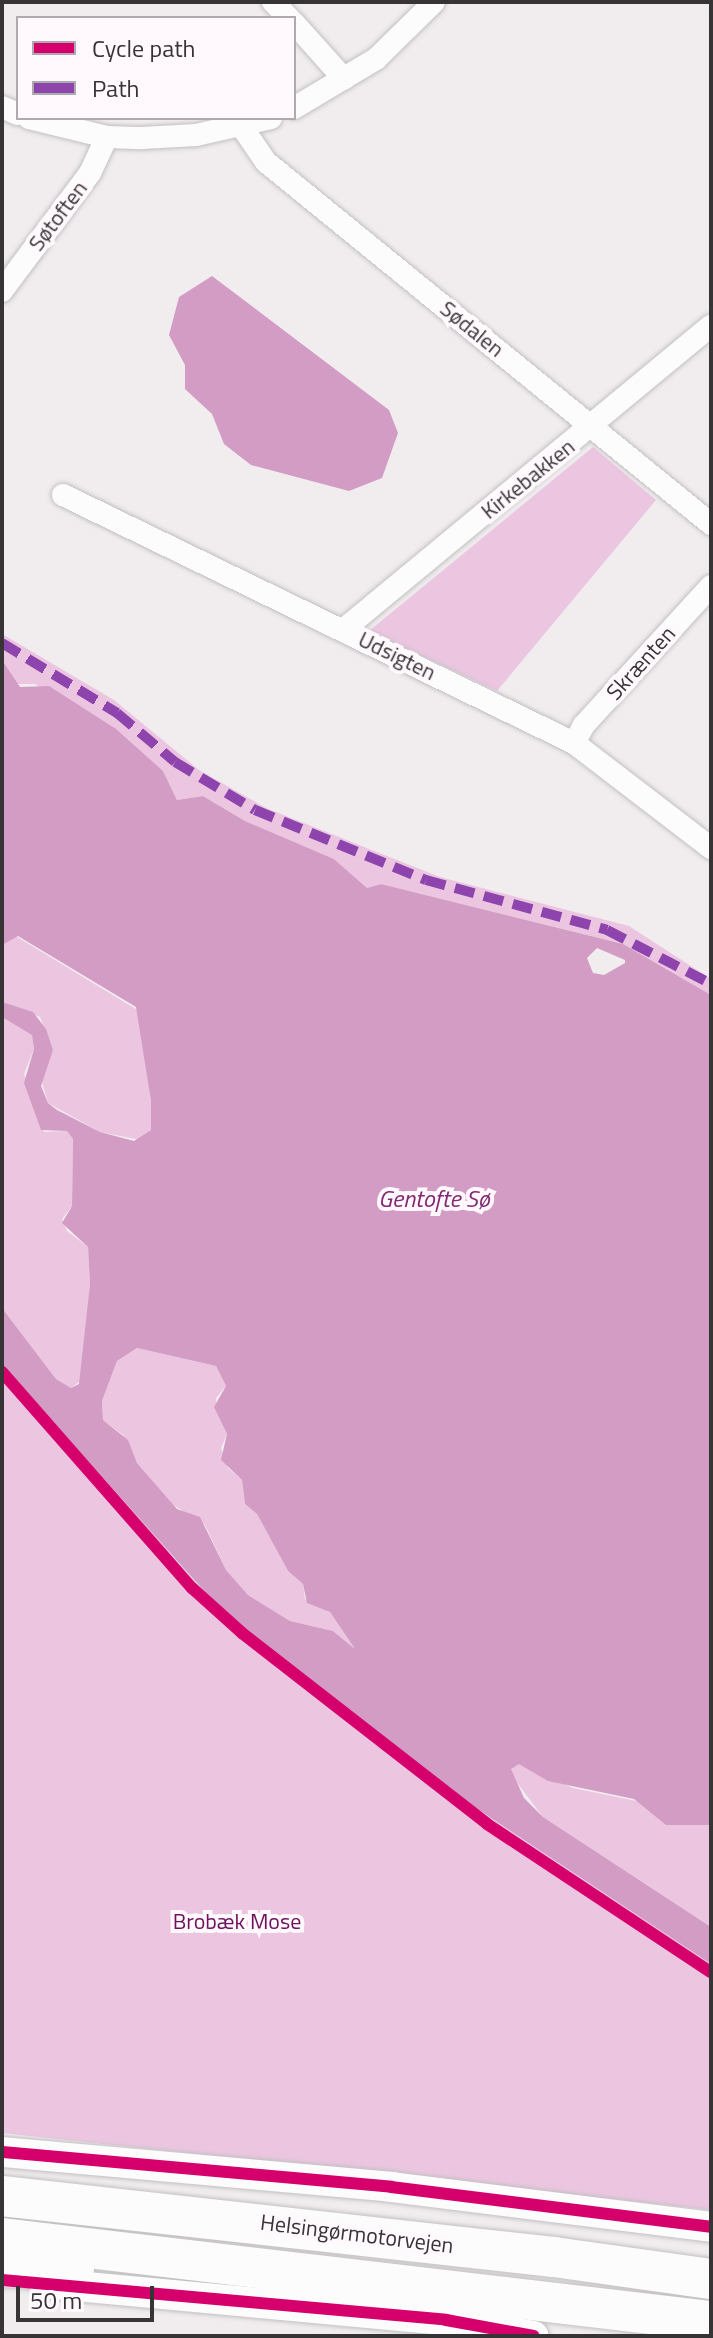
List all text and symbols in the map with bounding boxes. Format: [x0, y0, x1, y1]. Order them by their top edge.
legend [16, 16, 296, 120]
text: Cycle path [92, 30, 195, 66]
text: Path [92, 70, 139, 106]
street label: Søtoften [23, 176, 93, 256]
street label: Sødalen [435, 295, 509, 363]
street label: Kirkebakken [476, 433, 580, 525]
street label: Skrænten [601, 621, 681, 705]
street label: Udsigten [354, 626, 440, 686]
water label: Gentofte Sø [378, 1185, 490, 1213]
park label: Brobæk Mose [173, 1909, 301, 1935]
street label: Helsingørmotorvejen [259, 2209, 455, 2259]
scale bar [20, 2270, 158, 2320]
text: 50 m [30, 2282, 82, 2318]

